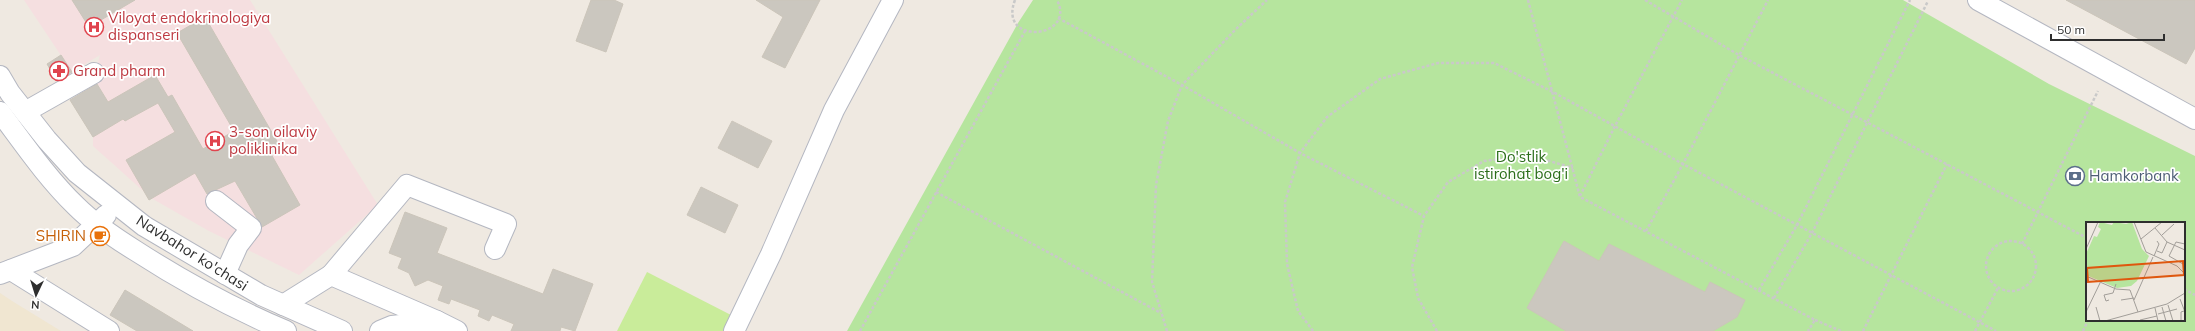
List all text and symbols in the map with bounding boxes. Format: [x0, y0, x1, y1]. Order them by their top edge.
place label: Viloyat endokrinologiya dispanseri [108, 8, 270, 44]
hospital icon: Viloyat endokrinologiya dispanseri [83, 16, 105, 38]
scale bar [2051, 16, 2164, 42]
text: 50 m [2057, 22, 2085, 37]
pharmacy icon: Grand pharm [48, 60, 70, 82]
place label: Grand pharm [73, 61, 165, 80]
place label: 3-son oilaviy poliklinika [229, 122, 317, 158]
hospital icon: 3-son oilaviy poliklinika [204, 130, 226, 152]
park label: Do'stlik istirohat bog'i [1474, 147, 1568, 183]
bank icon: Hamkorbank [2064, 165, 2086, 187]
place label: Hamkorbank [2089, 166, 2179, 185]
street label: Navbahor ko'chasi [133, 210, 252, 295]
inset map [2086, 222, 2185, 321]
cafe icon: SHIRIN [89, 225, 111, 247]
place label: SHIRIN [36, 226, 86, 245]
north arrow [16, 275, 56, 315]
text: N [31, 298, 40, 312]

